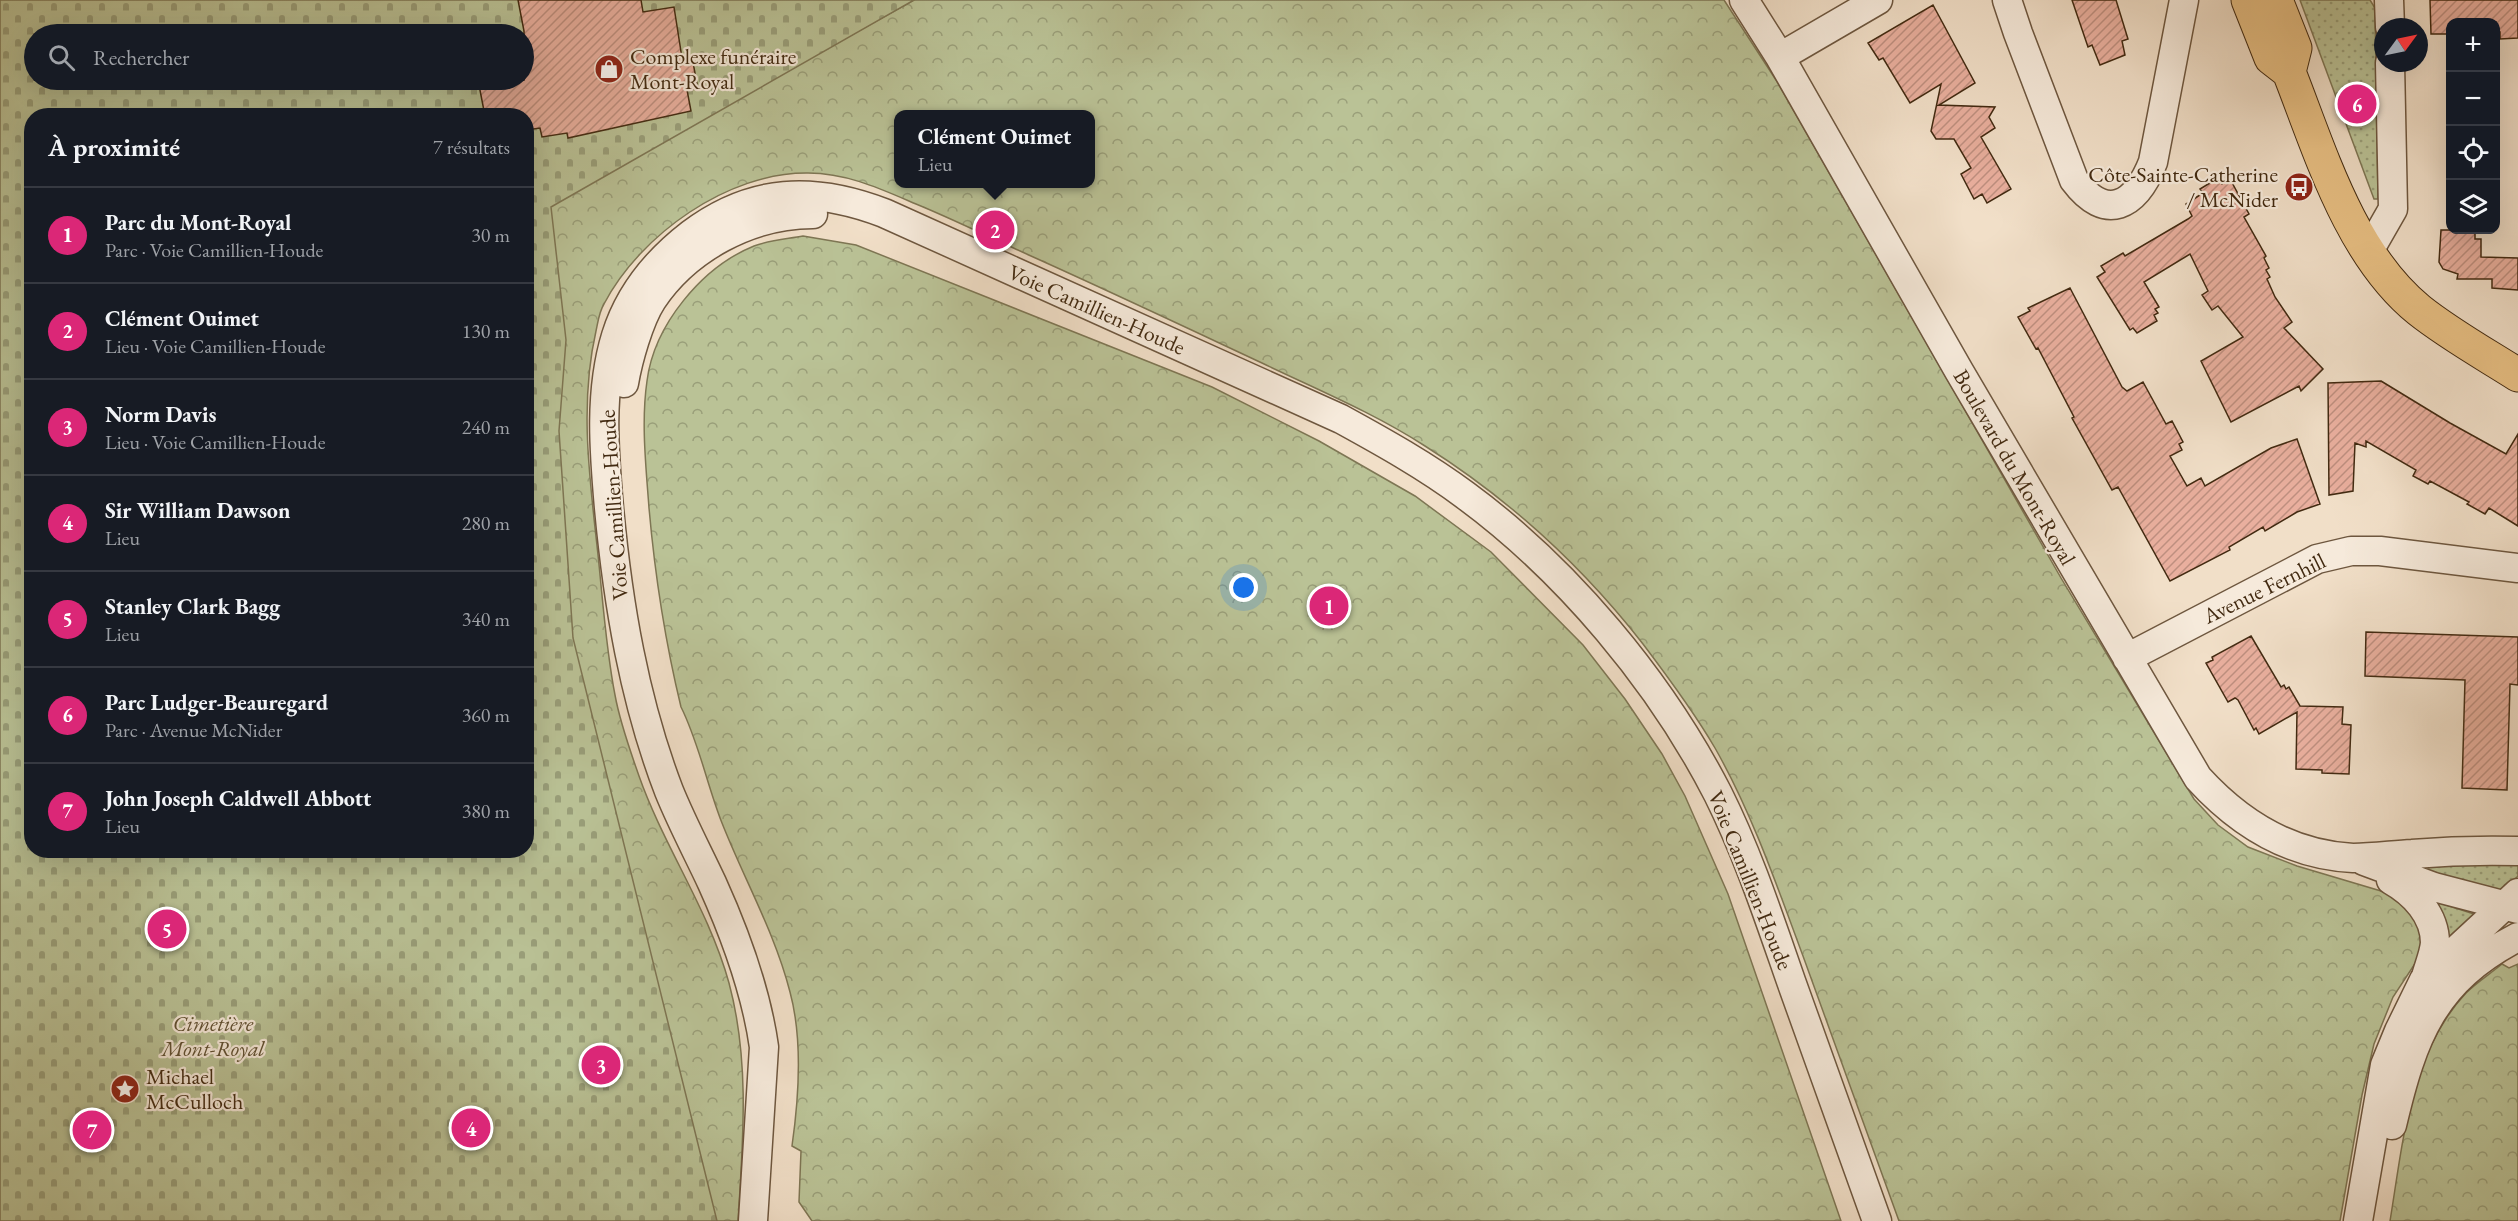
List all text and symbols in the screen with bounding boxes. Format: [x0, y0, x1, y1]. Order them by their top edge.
north arrow [2374, 18, 2428, 72]
map controls [2446, 18, 2500, 234]
button: + [2446, 18, 2500, 72]
search box [24, 24, 534, 90]
icon: search [45, 41, 78, 74]
place label: Complexe funéraire Mont-Royal [630, 42, 797, 96]
text: Rechercher [93, 43, 189, 72]
shop icon: Complexe funéraire Mont-Royal [593, 53, 625, 85]
button: − [2446, 72, 2500, 126]
pin: 6 [2338, 82, 2376, 126]
popup [894, 110, 1095, 188]
text: Clément Ouimet [918, 122, 1071, 151]
button: locate [2446, 126, 2500, 180]
text: À proximité [48, 130, 180, 164]
text: 7 résultats [433, 134, 510, 160]
text: Lieu [918, 151, 953, 177]
place label: Côte-Sainte-Catherine / McNider [2088, 160, 2279, 214]
bus stop icon: Côte-Sainte-Catherine / McNider [2283, 171, 2315, 203]
button: layers [2446, 180, 2500, 234]
text: Parc du Mont-Royal [105, 208, 291, 237]
pin: 2 [976, 208, 1014, 252]
text: 1 [62, 222, 73, 248]
text: 30 m [471, 222, 510, 248]
text: Parc · Voie Camillien-Houde [105, 237, 323, 263]
street label: Voie Camillien-Houde [1004, 257, 1190, 362]
text: Clément Ouimet [105, 304, 259, 333]
text: 2 [62, 318, 73, 344]
text: 130 m [462, 318, 510, 344]
text: Lieu · Voie Camillien-Houde [105, 333, 326, 359]
street label: Boulevard du Mont-Royal [1947, 364, 2083, 570]
text: Norm Davis [105, 400, 216, 429]
street label: Voie Camillien-Houde [592, 408, 635, 601]
text: 3 [62, 414, 73, 440]
text: 240 m [462, 414, 510, 440]
text: Lieu · Voie Camillien-Houde [105, 429, 326, 455]
text: Sir William Dawson [105, 496, 290, 525]
text: 4 [62, 510, 73, 536]
text: 280 m [462, 510, 510, 536]
text: Lieu [105, 525, 140, 551]
street label: Avenue Fernhill [2197, 546, 2330, 631]
your location [1229, 573, 1258, 602]
pin: 1 [1310, 584, 1348, 628]
text: Stanley Clark Bagg [105, 592, 280, 621]
text: 5 [62, 606, 73, 632]
text: 340 m [462, 606, 510, 632]
text: Lieu [105, 621, 140, 647]
text: Parc Ludger-Beauregard [105, 688, 328, 717]
text: 6 [62, 702, 73, 728]
text: 360 m [462, 702, 510, 728]
text: Parc · Avenue McNider [105, 717, 282, 743]
text: John Joseph Caldwell Abbott [105, 784, 371, 813]
street label: Voie Camillien-Houde [1701, 786, 1800, 975]
text: 7 [62, 798, 73, 824]
text: 380 m [462, 798, 510, 824]
text: Lieu [105, 813, 140, 839]
pin: 5 [148, 906, 186, 952]
park label: Cimetière Mont-Royal [159, 1009, 265, 1063]
pin: 3 [582, 1042, 620, 1088]
place label: Michael McCulloch [146, 1062, 243, 1116]
place icon: Michael McCulloch [109, 1073, 141, 1105]
pin: 4 [452, 1106, 490, 1150]
pin: 7 [72, 1108, 112, 1152]

